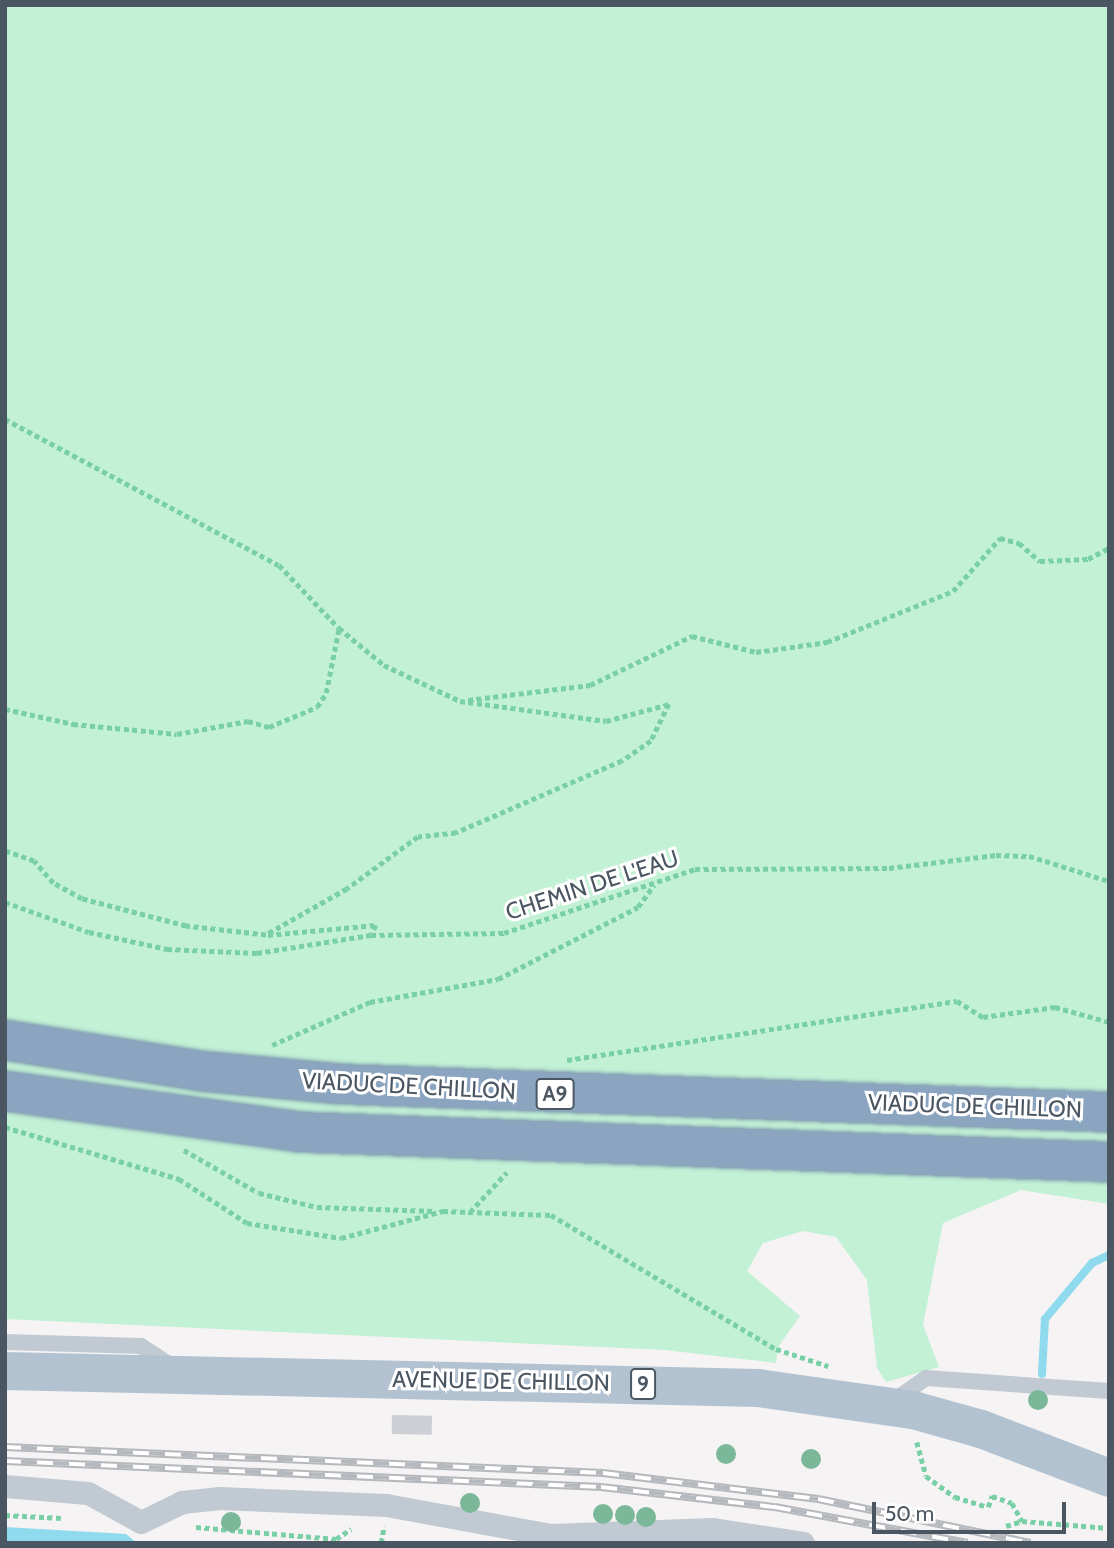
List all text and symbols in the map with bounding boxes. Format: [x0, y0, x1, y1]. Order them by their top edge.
street label: CHEMIN DE L'EAU [502, 844, 682, 926]
street label: VIADUC DE CHILLON [301, 1067, 517, 1105]
road number: A9 [534, 1076, 576, 1112]
street label: VIADUC DE CHILLON [868, 1088, 1082, 1124]
street label: AVENUE DE CHILLON [392, 1365, 610, 1397]
road number: 9 [629, 1366, 657, 1402]
scale bar [876, 1488, 1070, 1532]
text: 50 m [885, 1501, 934, 1526]

